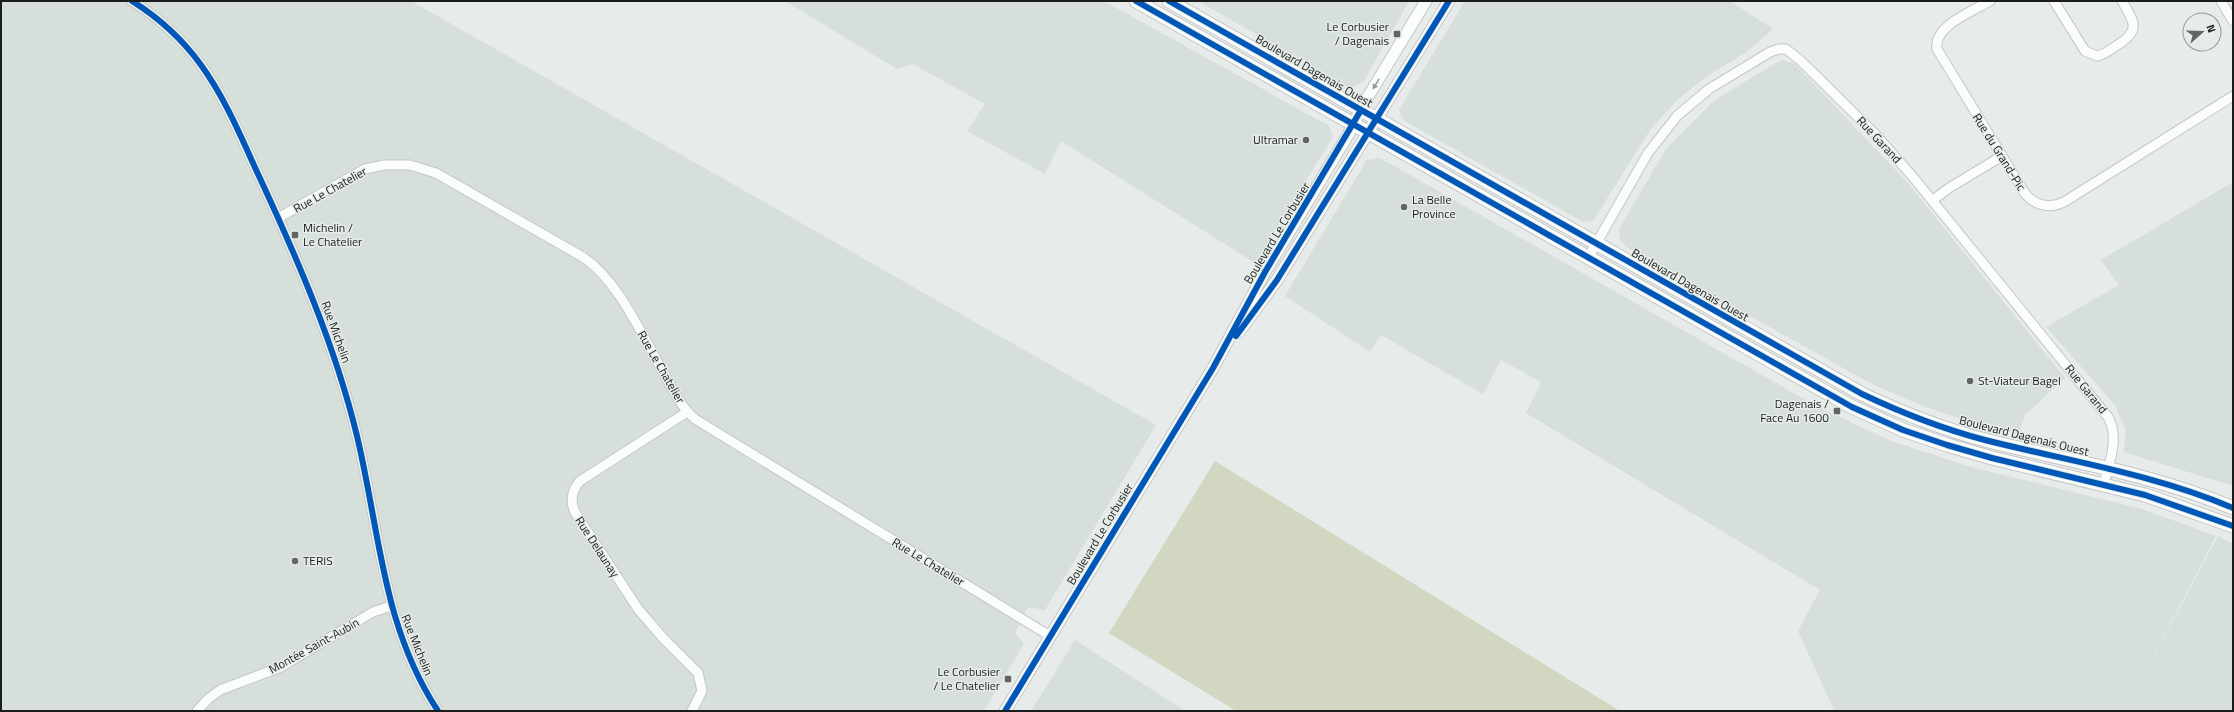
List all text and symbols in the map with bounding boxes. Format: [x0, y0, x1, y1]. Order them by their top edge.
north arrow [2182, 12, 2222, 52]
place label: Le Corbusier / Dagenais [1327, 17, 1389, 50]
text: N [2203, 22, 2220, 35]
street label: Boulevard Dagenais Ouest [1252, 29, 1377, 112]
marker: Le Corbusier / Dagenais [1392, 29, 1402, 39]
one-way arrow [1372, 79, 1380, 89]
street label: Rue du Grand-Pic [1968, 109, 2031, 194]
street label: Rue Garand [1852, 112, 1906, 168]
place label: Ultramar [1253, 130, 1298, 149]
marker: Ultramar [1301, 135, 1311, 145]
street label: Rue Le Chatelier [289, 161, 370, 218]
street label: Boulevard Le Corbusier [1239, 178, 1315, 287]
place label: La Belle Province [1412, 190, 1455, 223]
marker: La Belle Province [1399, 202, 1409, 212]
place label: Michelin / Le Chatelier [303, 218, 362, 251]
marker: Michelin / Le Chatelier [290, 230, 300, 240]
street label: Boulevard Dagenais Ouest [1628, 243, 1753, 326]
street label: Rue Michelin [316, 298, 356, 365]
street label: Rue Le Chatelier [633, 327, 690, 407]
street label: Rue Garand [2061, 360, 2112, 418]
place label: St-Viateur Bagel [1978, 371, 2061, 390]
marker: St-Viateur Bagel [1965, 376, 1975, 386]
place label: Dagenais / Face Au 1600 [1760, 394, 1829, 427]
marker: Dagenais / Face Au 1600 [1832, 406, 1842, 416]
street label: Boulevard Dagenais Ouest [1957, 410, 2092, 461]
street label: Boulevard Le Corbusier [1062, 479, 1138, 588]
street label: Rue Delaunay [571, 512, 624, 581]
street label: Rue Le Chatelier [888, 532, 968, 591]
place label: TERIS [303, 551, 333, 570]
marker: TERIS [290, 556, 300, 566]
street label: Rue Michelin [397, 611, 438, 678]
street label: Montée Saint-Aubin [265, 613, 363, 678]
place label: Le Corbusier / Le Chatelier [933, 662, 1000, 695]
marker: Le Corbusier / Le Chatelier [1003, 674, 1013, 684]

